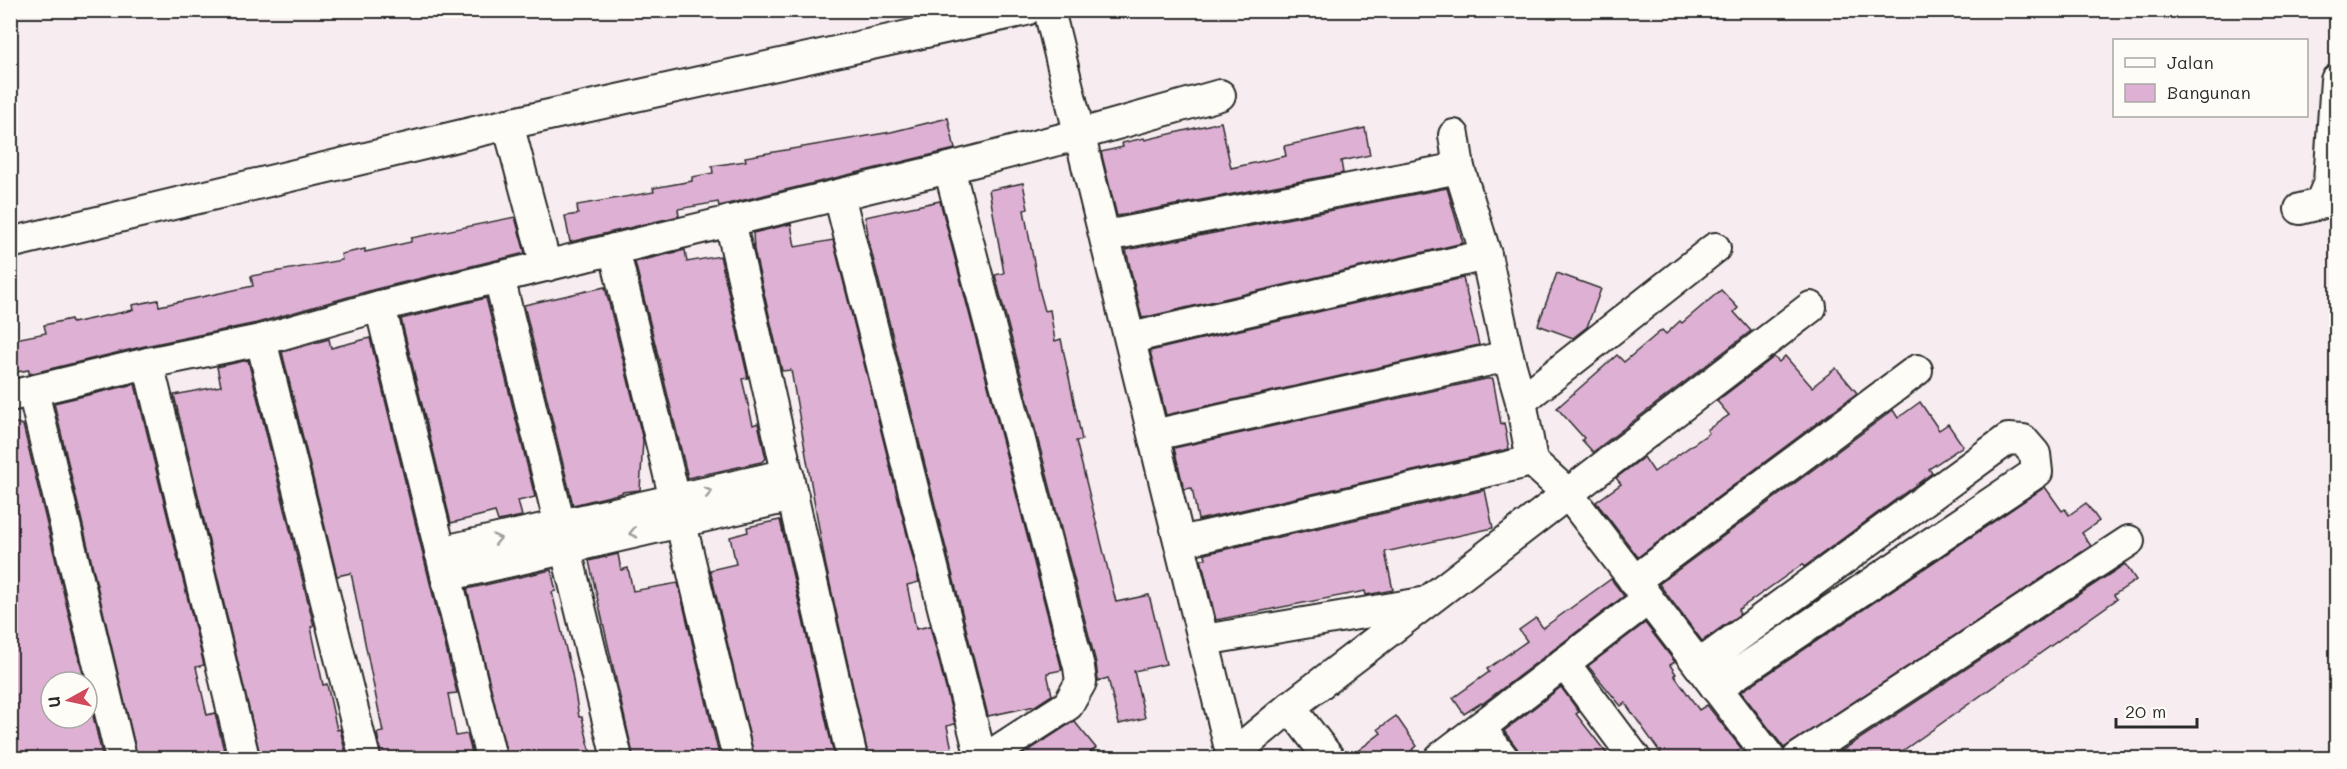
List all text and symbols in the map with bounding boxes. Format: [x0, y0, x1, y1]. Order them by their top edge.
legend [2113, 39, 2308, 117]
text: Jalan [2167, 50, 2214, 74]
text: Bangunan [2167, 80, 2251, 104]
one-way arrow [702, 487, 712, 500]
one-way arrow [629, 526, 639, 539]
one-way arrow [492, 533, 502, 546]
north arrow [39, 670, 99, 730]
scale bar [2116, 691, 2197, 729]
text: U [42, 695, 65, 709]
text: 20 m [2125, 699, 2166, 723]

